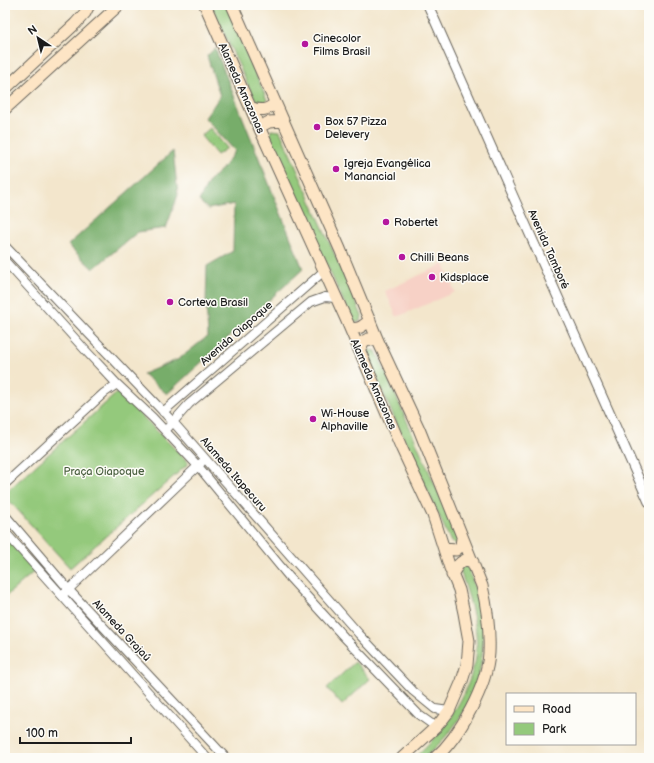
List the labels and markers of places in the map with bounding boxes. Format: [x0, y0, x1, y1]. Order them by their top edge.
place label: Cinecolor Films Brasil [313, 32, 370, 58]
marker: Cinecolor Films Brasil [300, 39, 310, 49]
place label: Box 57 Pizza Delevery [325, 115, 387, 141]
marker: Box 57 Pizza Delevery [312, 122, 322, 132]
place label: Igreja Evangélica Manancial [344, 157, 431, 183]
marker: Igreja Evangélica Manancial [331, 164, 341, 174]
place label: Robertet [394, 216, 438, 229]
marker: Robertet [381, 217, 391, 227]
place label: Chilli Beans [410, 251, 469, 264]
marker: Chilli Beans [397, 252, 407, 262]
place label: Kidsplace [440, 271, 489, 284]
marker: Kidsplace [427, 272, 437, 282]
place label: Corteva Brasil [178, 296, 248, 309]
marker: Corteva Brasil [165, 297, 175, 307]
place label: Wi-House Alphaville [321, 407, 370, 433]
marker: Wi-House Alphaville [308, 414, 318, 424]

